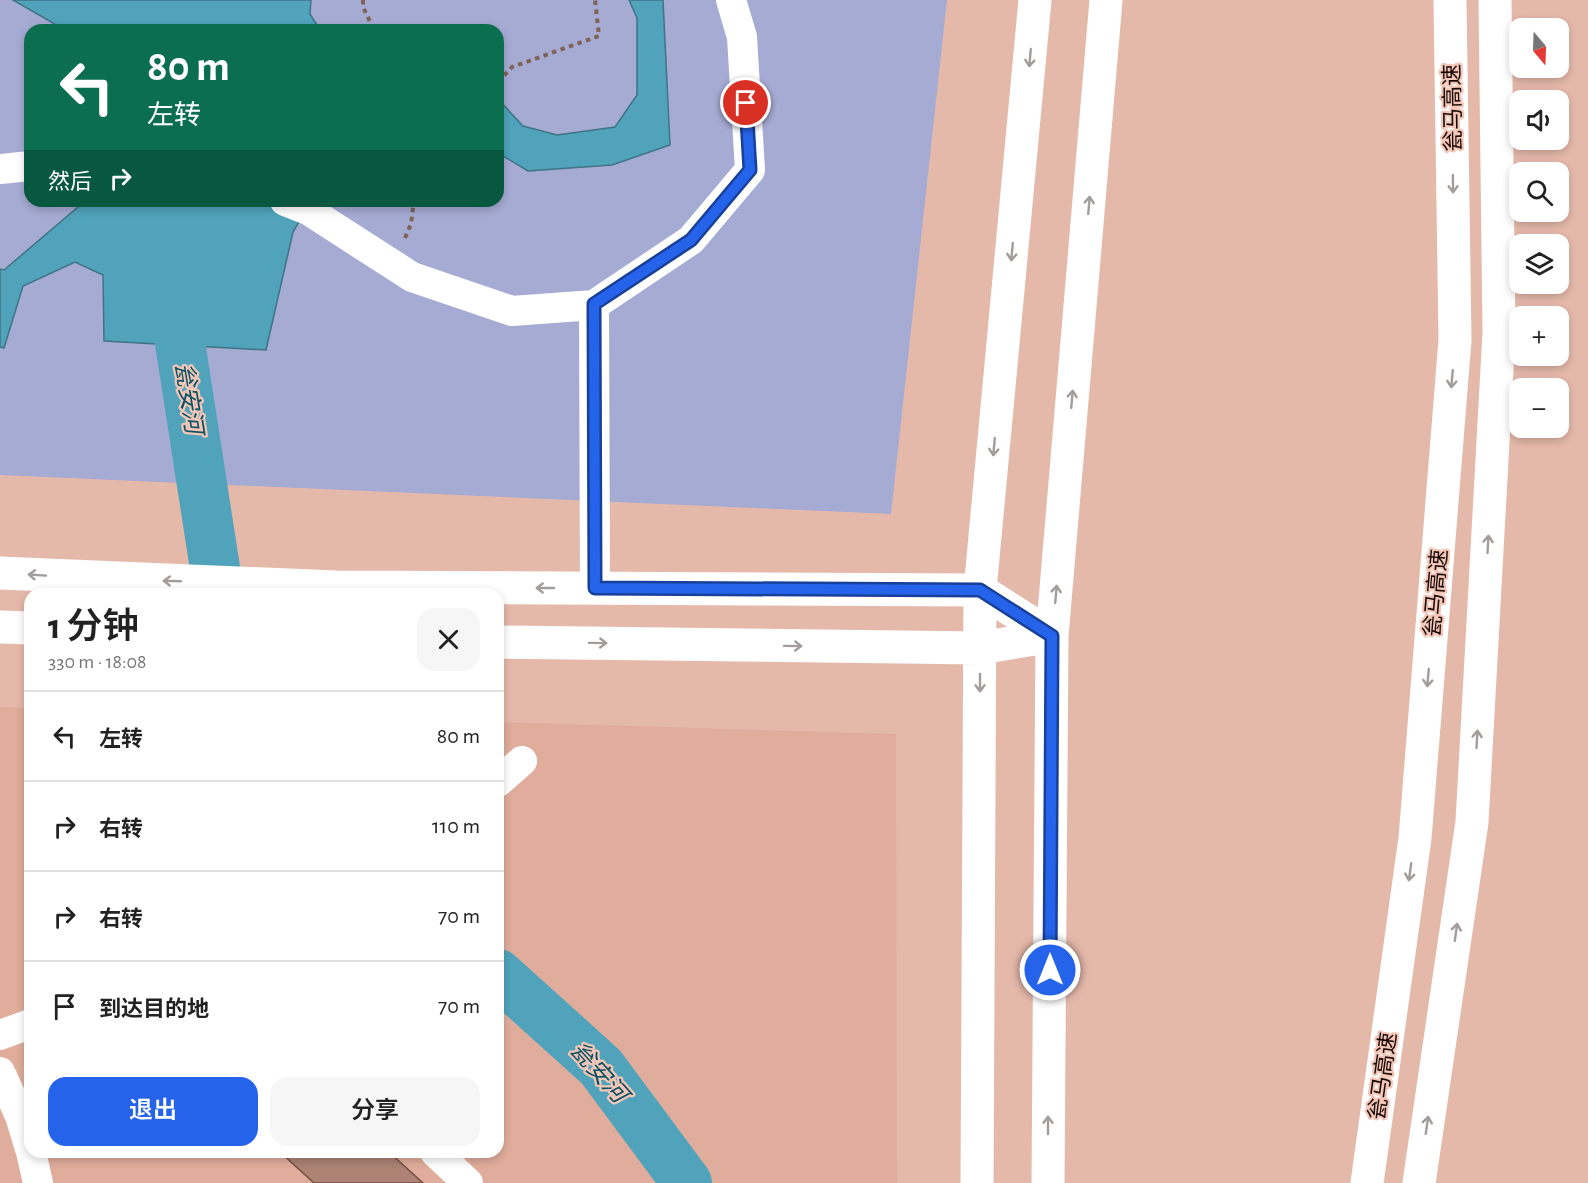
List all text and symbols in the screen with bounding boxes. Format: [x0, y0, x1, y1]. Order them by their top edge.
north arrow [1509, 18, 1569, 78]
map controls [1509, 18, 1569, 438]
text: 80 m [147, 46, 230, 88]
icon: left [48, 48, 126, 126]
one-way arrow [1024, 48, 1035, 68]
street label: 瓮马高速 [1440, 64, 1465, 152]
pin [720, 77, 771, 128]
icon: arrive [729, 86, 762, 119]
button: sound [1509, 90, 1569, 150]
text: 左转 [147, 102, 201, 129]
icon: right [104, 162, 137, 195]
button: search [1509, 162, 1569, 222]
text: 然后 [48, 171, 92, 193]
one-way arrow [1447, 174, 1459, 194]
one-way arrow [1083, 196, 1094, 216]
button: layers [1509, 234, 1569, 294]
one-way arrow [1006, 242, 1017, 262]
button: + [1509, 306, 1569, 366]
water label: 瓮安河 [171, 360, 208, 440]
one-way arrow [1446, 369, 1457, 389]
button: − [1509, 378, 1569, 438]
one-way arrow [1067, 390, 1078, 410]
one-way arrow [988, 436, 999, 456]
one-way arrow [1482, 534, 1493, 554]
street label: 瓮马高速 [1420, 548, 1451, 638]
one-way arrow [28, 570, 48, 581]
one-way arrow [163, 576, 183, 587]
one-way arrow [535, 582, 555, 594]
one-way arrow [1050, 584, 1061, 604]
button: close [417, 608, 480, 671]
text: 1 分钟 [48, 609, 138, 645]
one-way arrow [588, 637, 608, 649]
one-way arrow [783, 640, 803, 651]
text: 330 m · 18:08 [48, 652, 147, 672]
one-way arrow [1422, 668, 1433, 688]
one-way arrow [974, 672, 986, 692]
icon: left [48, 720, 81, 753]
text: 80 m [437, 725, 480, 747]
text: 左转 [99, 728, 143, 750]
one-way arrow [1471, 729, 1482, 749]
icon: right [48, 810, 81, 843]
text: 110 m [432, 815, 480, 837]
text: 右转 [99, 818, 143, 840]
one-way arrow [1404, 862, 1415, 882]
icon: right [48, 900, 81, 933]
text: 70 m [438, 905, 480, 927]
text: 右转 [99, 908, 143, 930]
one-way arrow [1450, 923, 1461, 943]
position arrow [1018, 938, 1082, 1002]
icon: arrive [48, 990, 81, 1023]
text: 70 m [438, 995, 480, 1017]
text: 到达目的地 [99, 998, 209, 1020]
street label: 瓮马高速 [1365, 1031, 1400, 1121]
water label: 瓮安河 [565, 1037, 635, 1110]
button: 退出 [48, 1077, 258, 1146]
button: 分享 [270, 1077, 480, 1146]
one-way arrow [1042, 1115, 1054, 1135]
one-way arrow [1422, 1116, 1433, 1136]

